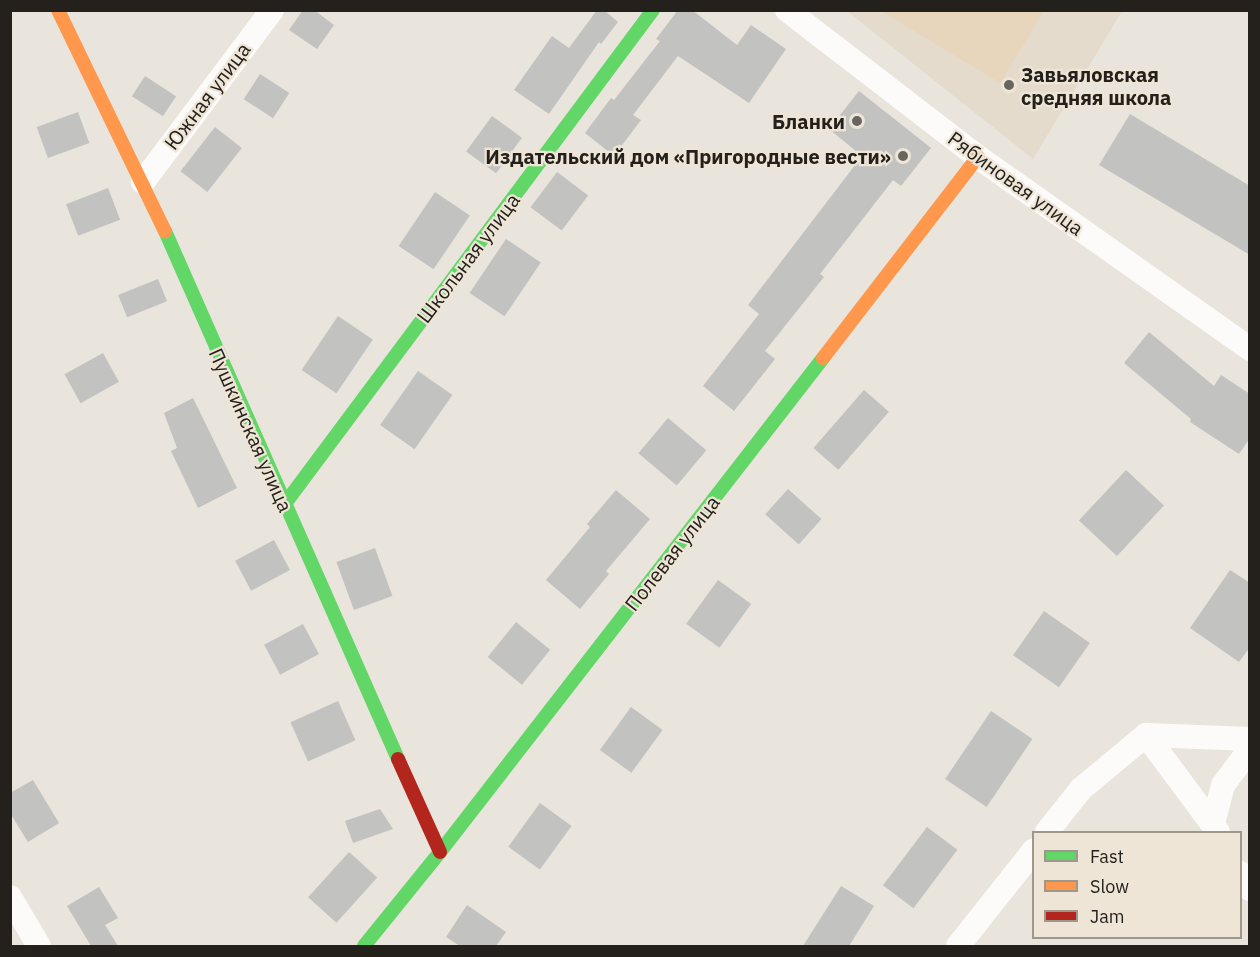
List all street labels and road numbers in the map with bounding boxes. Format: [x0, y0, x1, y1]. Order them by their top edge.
street label: Южная улица [159, 38, 255, 154]
street label: Рябиновая улица [944, 126, 1088, 240]
street label: Школьная улица [412, 189, 524, 327]
street label: Пушкинская улица [204, 344, 298, 516]
street label: Полевая улица [620, 491, 724, 615]

